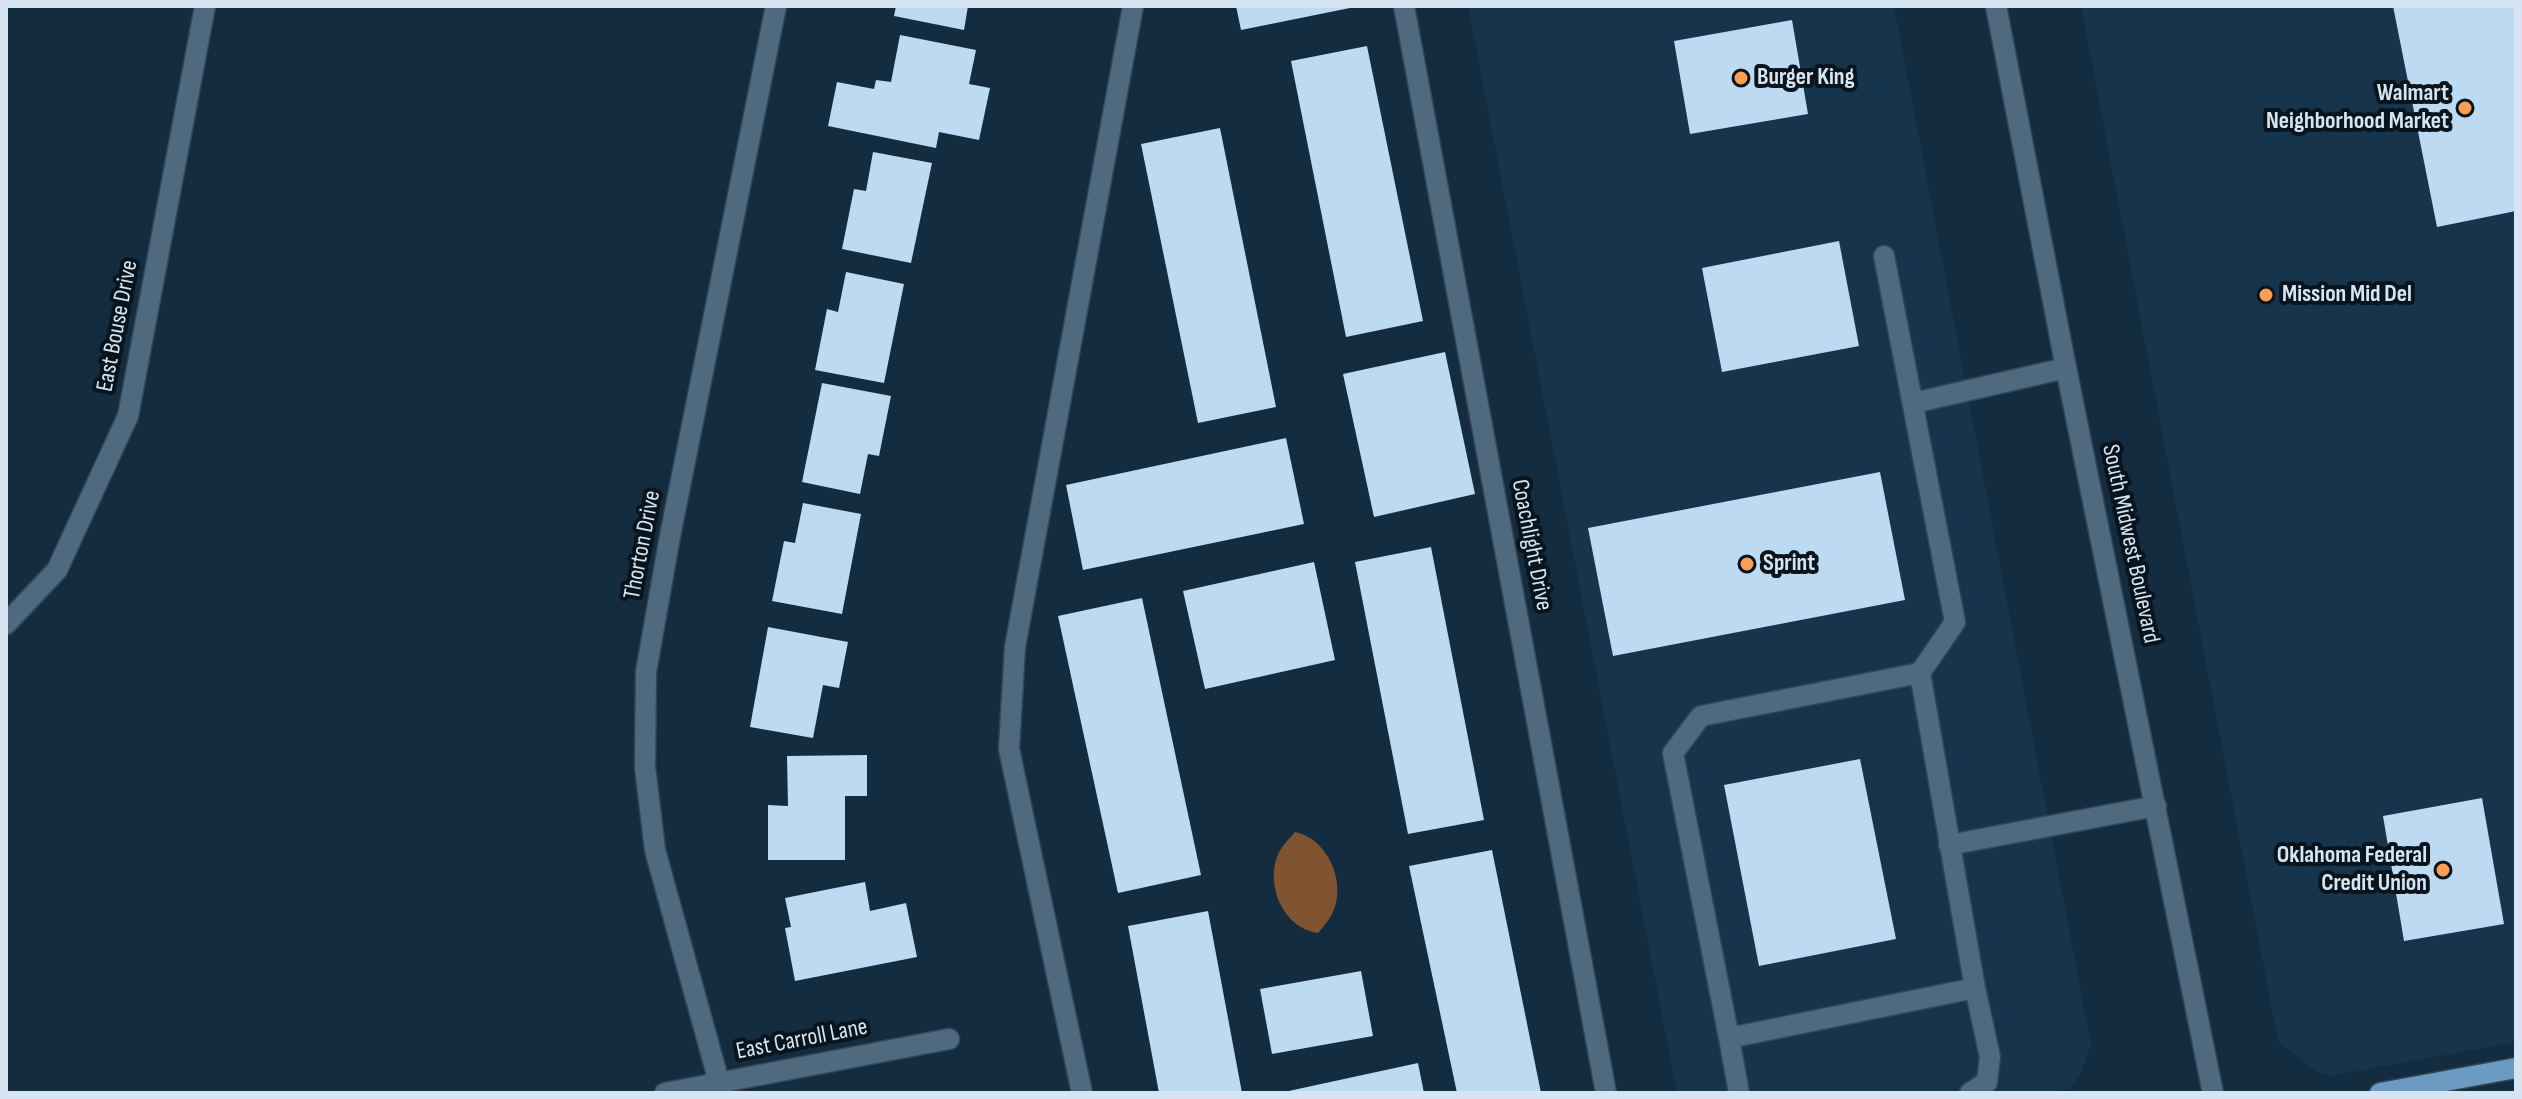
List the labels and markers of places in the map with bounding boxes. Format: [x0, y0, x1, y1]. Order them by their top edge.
place label: Burger King [1757, 64, 1855, 92]
marker: Burger King [1732, 69, 1750, 87]
place label: Walmart Neighborhood Market [2266, 80, 2449, 136]
marker: Walmart Neighborhood Market [2456, 99, 2474, 117]
place label: Mission Mid Del [2282, 281, 2412, 309]
marker: Mission Mid Del [2257, 286, 2275, 304]
place label: Sprint [1763, 550, 1815, 578]
marker: Sprint [1738, 555, 1756, 573]
place label: Oklahoma Federal Credit Union [2277, 842, 2427, 898]
marker: Oklahoma Federal Credit Union [2434, 861, 2452, 879]

